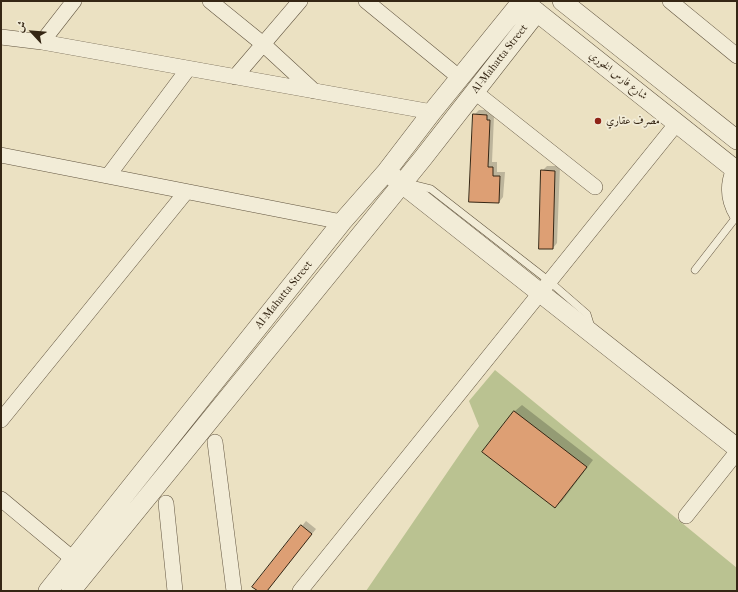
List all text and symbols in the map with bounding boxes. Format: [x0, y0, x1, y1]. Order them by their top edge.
north arrow [12, 12, 52, 52]
text: ش [13, 19, 29, 34]
street label: Al-Mahatta Street [469, 22, 531, 96]
street label: شارع فارس الخوري [586, 49, 650, 103]
place label: مصرف عقاري [606, 114, 660, 128]
marker: مصرف عقاري [593, 116, 603, 126]
street label: Al-Mahatta Street [253, 258, 315, 332]

